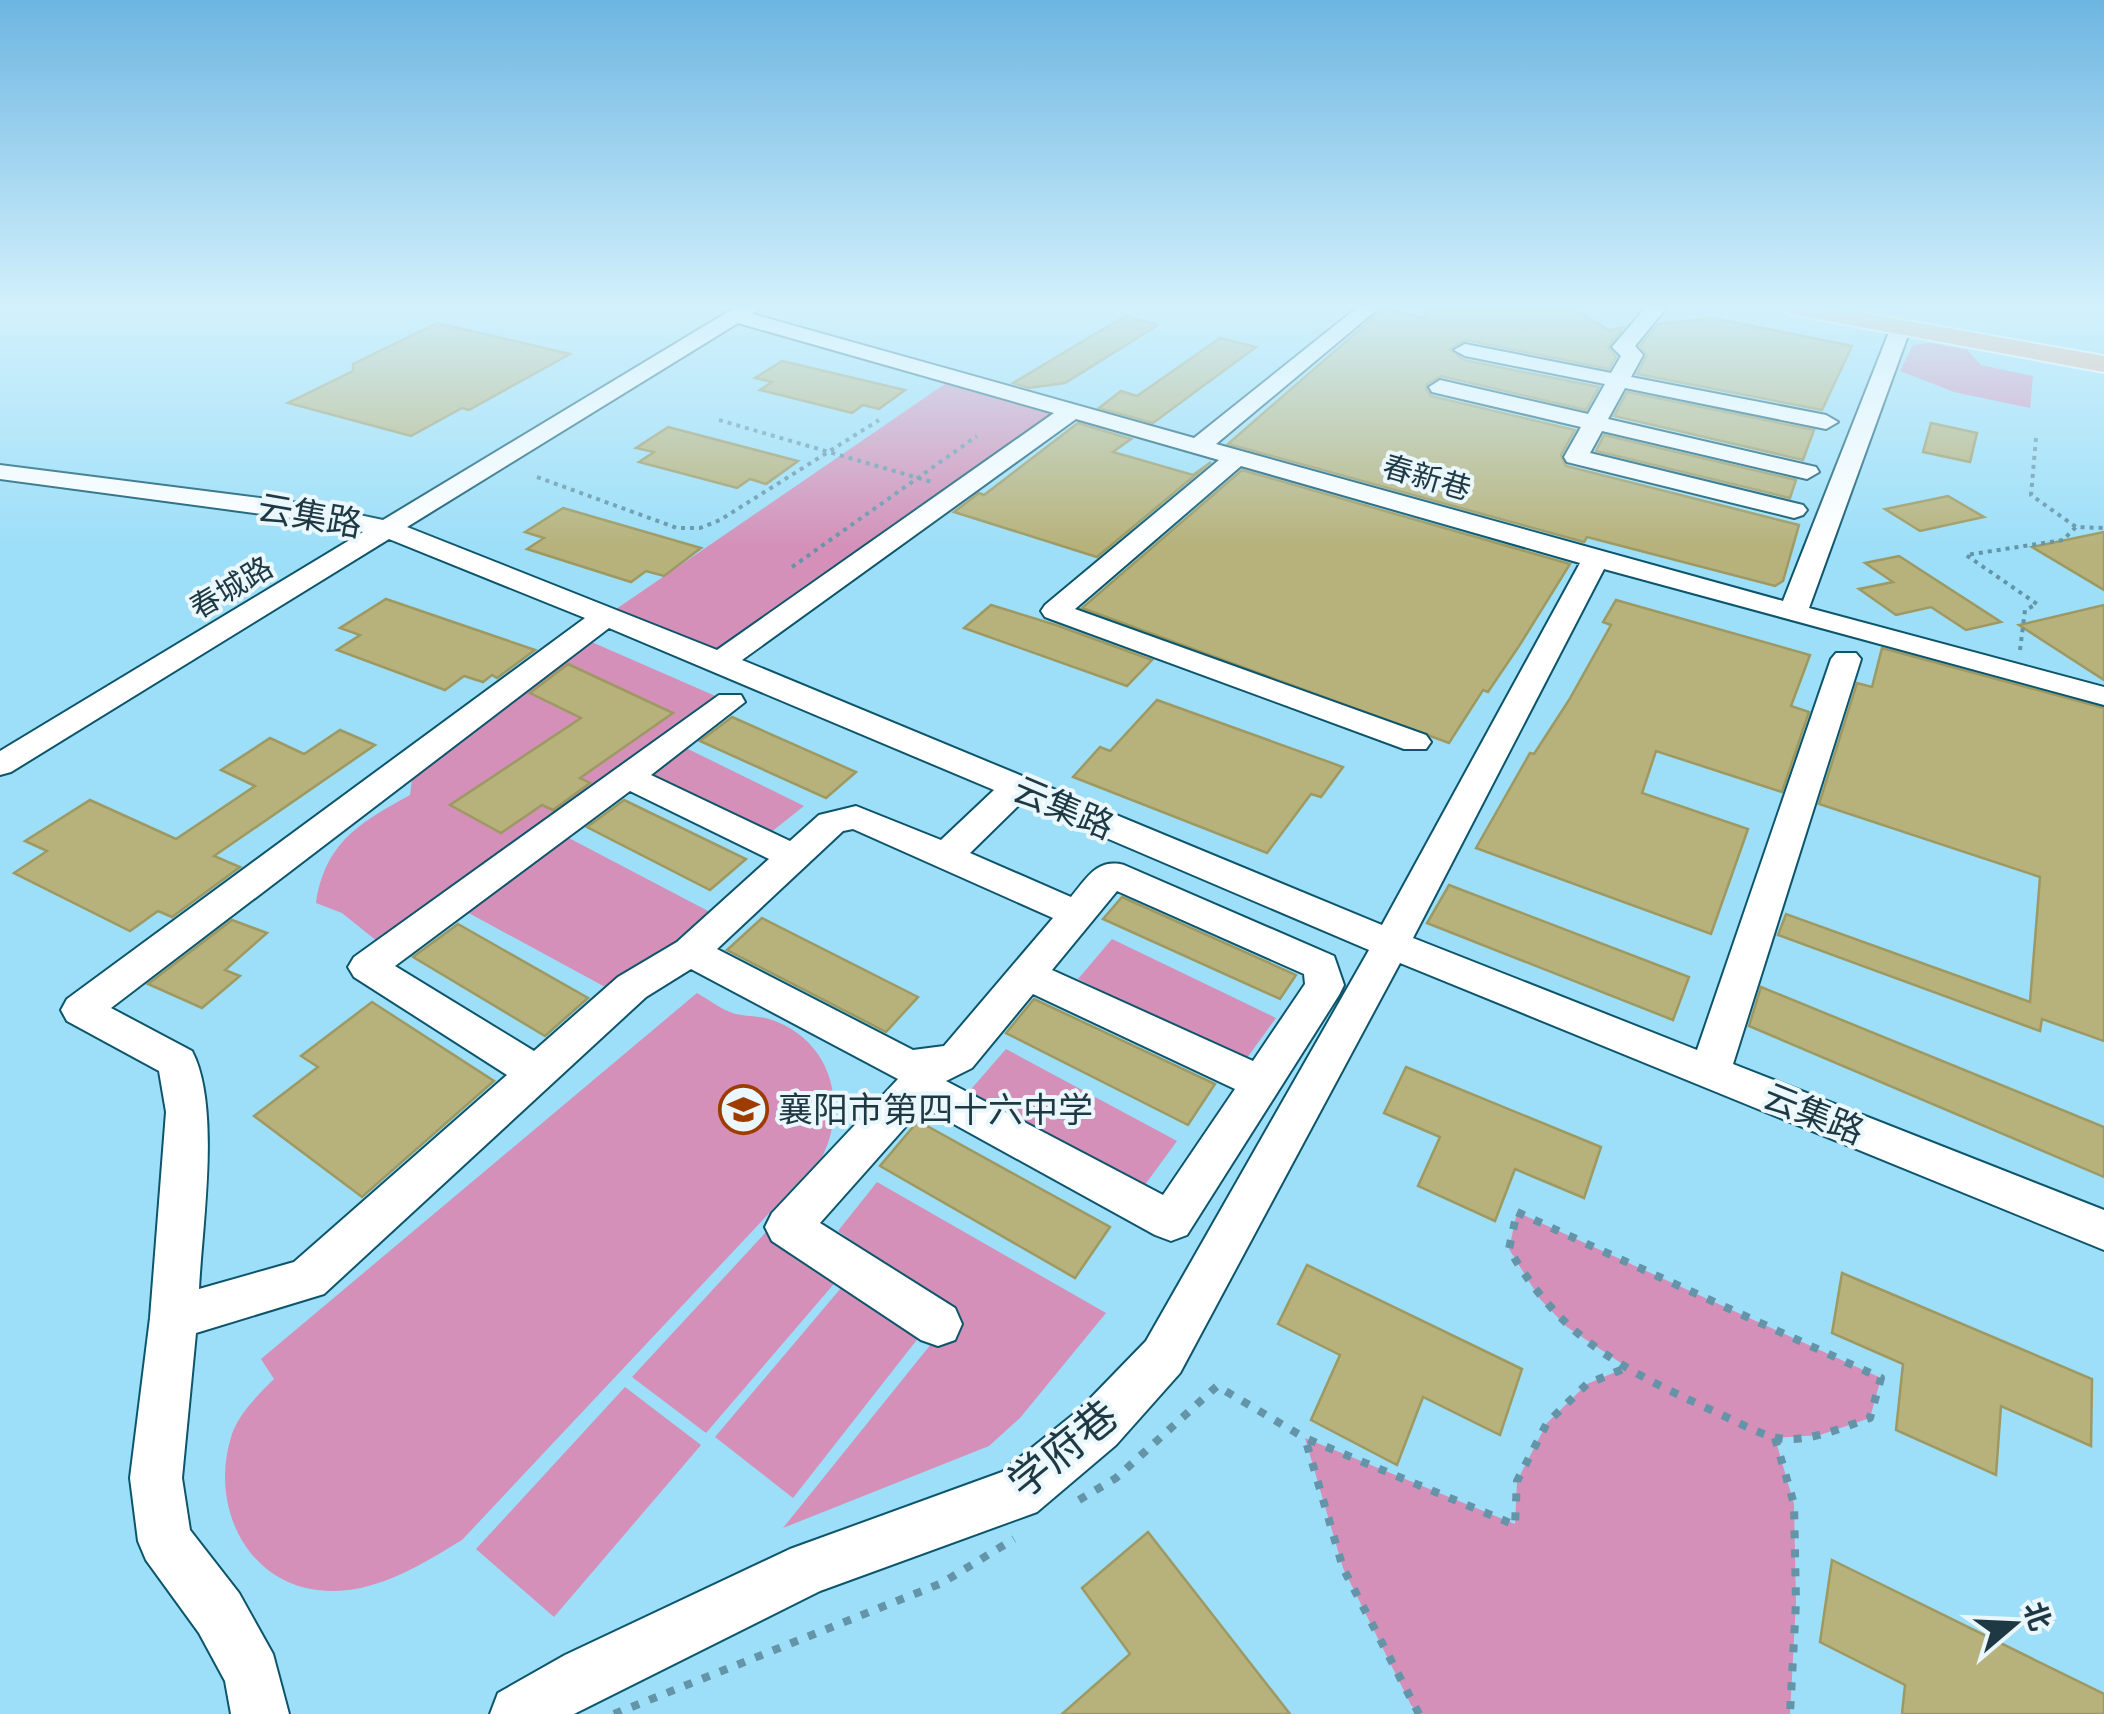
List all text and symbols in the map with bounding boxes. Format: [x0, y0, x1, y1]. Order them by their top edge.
street label: 春新巷 [1377, 442, 1477, 512]
street label: 云集路 [254, 479, 366, 551]
street label: 春城路 [181, 544, 281, 630]
street label: 云集路 [1005, 762, 1123, 852]
street label: 云集路 [1755, 1068, 1873, 1158]
place label: 襄阳市第四十六中学 [778, 1082, 1093, 1136]
school or university icon: 襄阳市第四十六中学 [717, 1083, 769, 1135]
street label: 学府巷 [993, 1383, 1131, 1513]
north arrow [1964, 1574, 2064, 1674]
text: 北 [2013, 1595, 2063, 1636]

